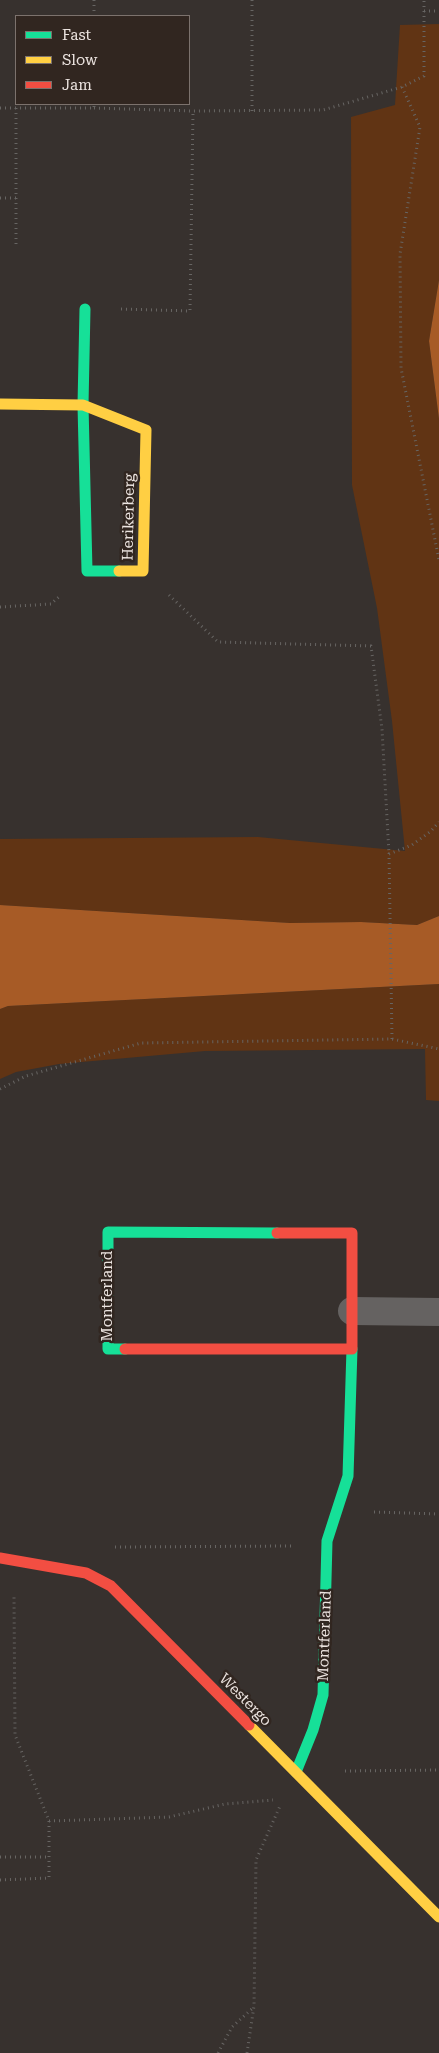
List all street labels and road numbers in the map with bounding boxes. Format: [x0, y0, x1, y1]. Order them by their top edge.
street label: Herikerberg [119, 473, 139, 561]
street label: Montferland [99, 1251, 117, 1341]
street label: Montferland [314, 1590, 336, 1682]
street label: Westergo [215, 1670, 275, 1730]

